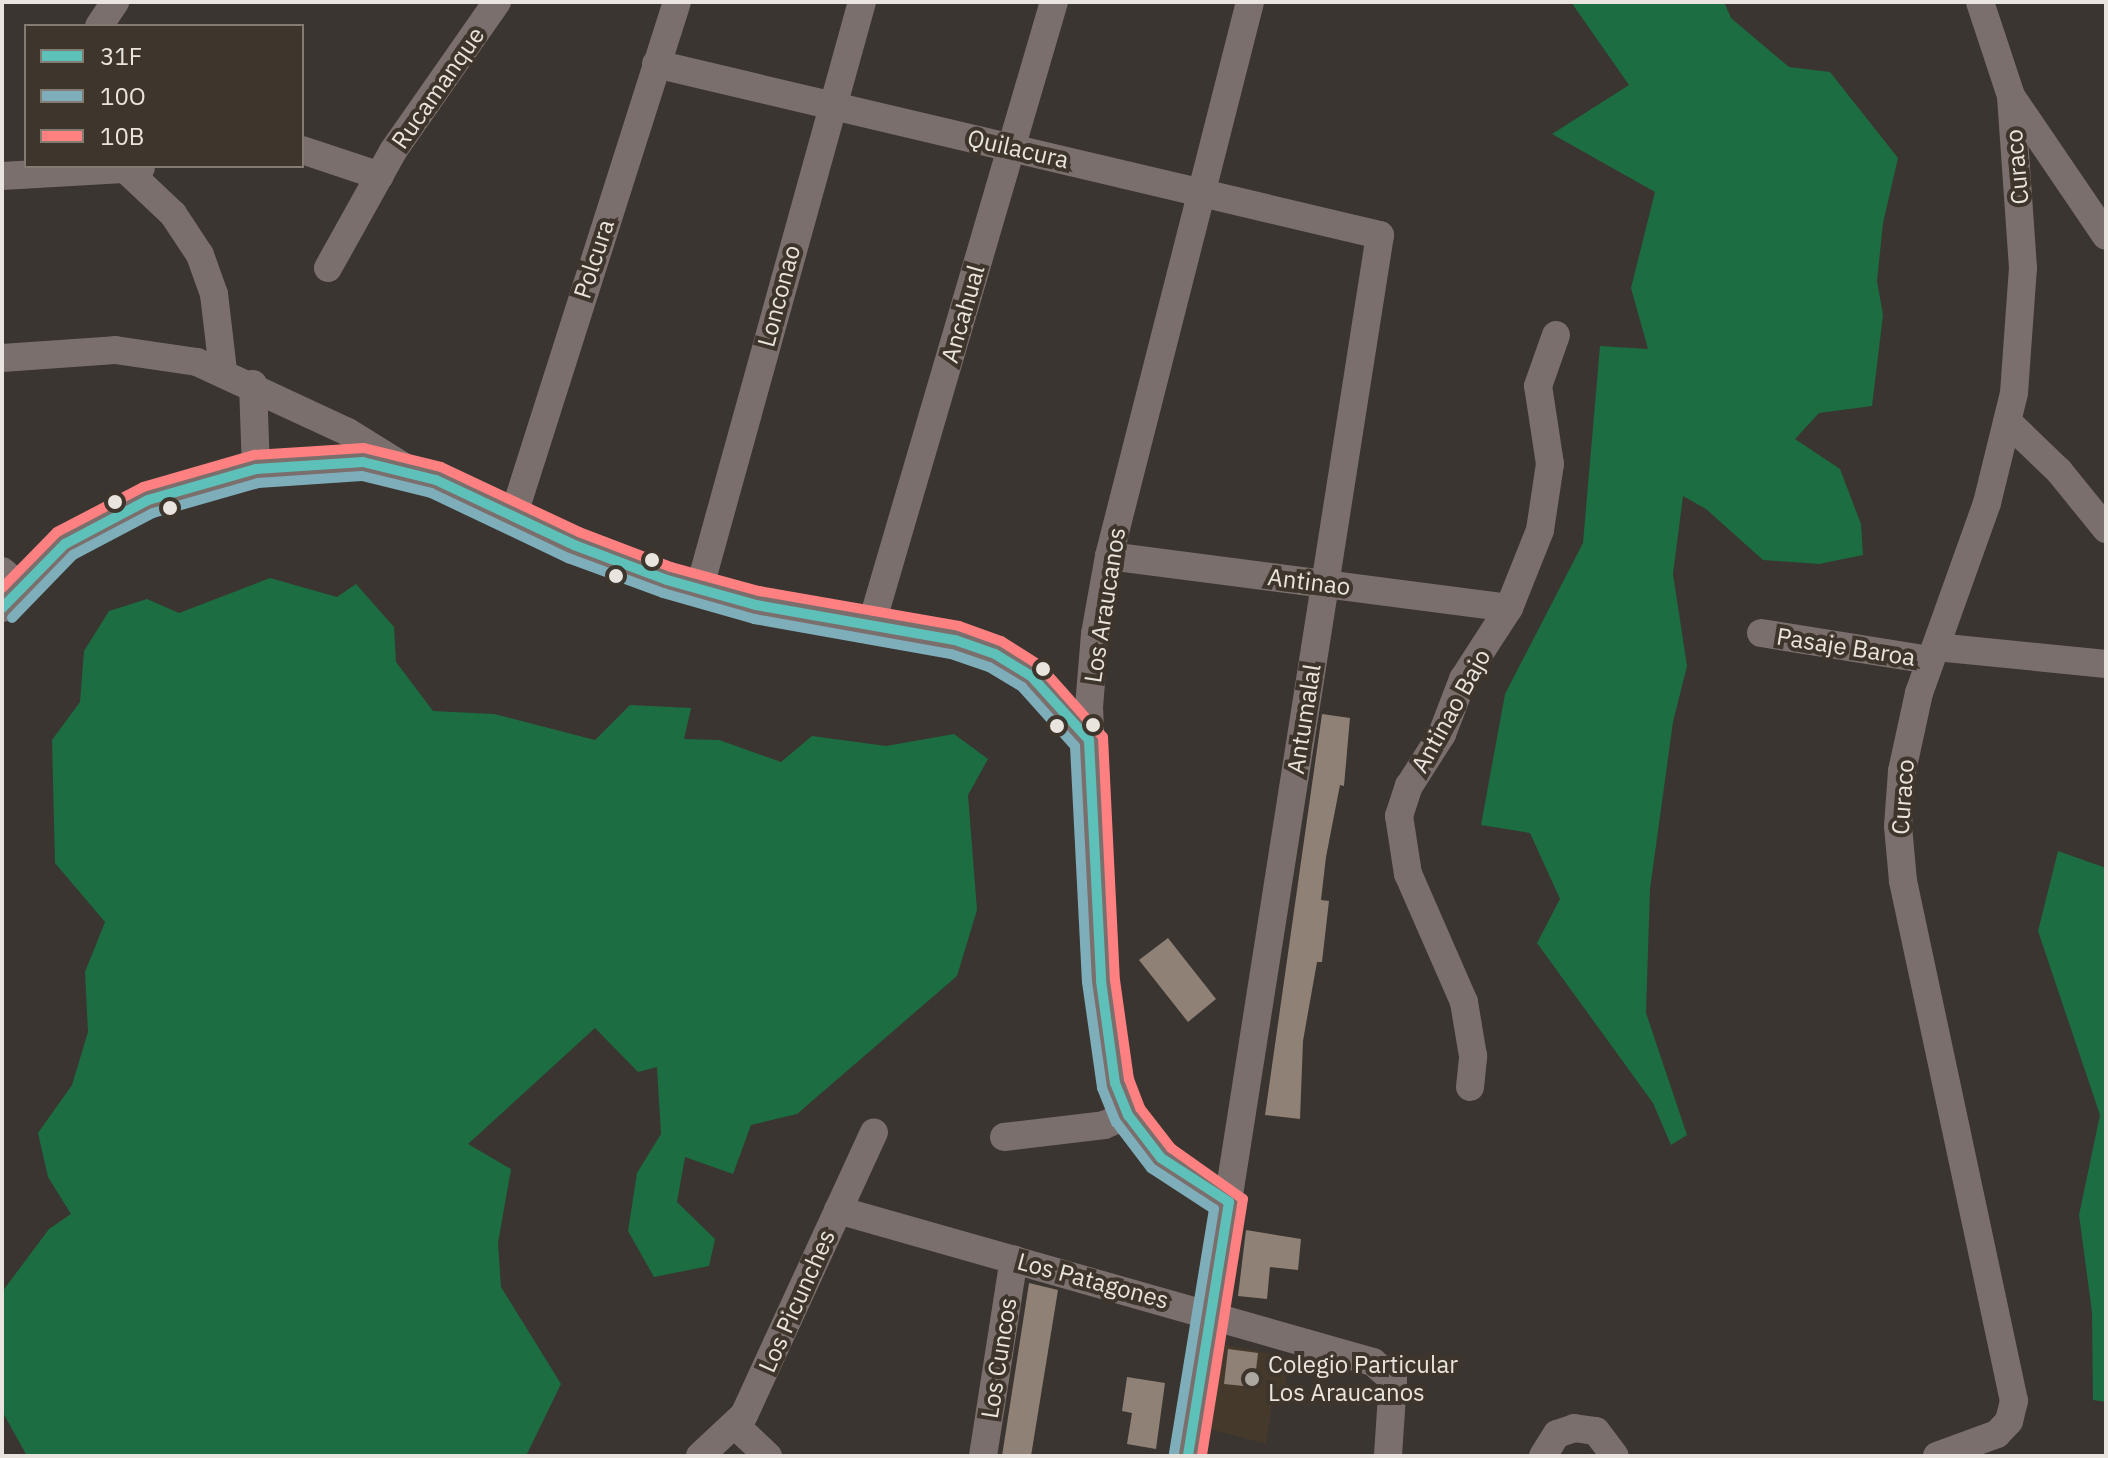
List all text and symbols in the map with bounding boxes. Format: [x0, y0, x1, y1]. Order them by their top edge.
street label: Rucamanque [385, 22, 491, 154]
legend [24, 24, 304, 168]
text: 31F [100, 40, 142, 72]
text: 10O [100, 80, 146, 112]
text: 10B [100, 120, 144, 152]
street label: Quilacura [964, 123, 1072, 175]
street label: Curaco [1999, 128, 2035, 206]
street label: Polcura [568, 216, 620, 302]
street label: Lonconao [752, 242, 806, 350]
street label: Ancahual [935, 262, 991, 366]
unlabelled marker [107, 494, 123, 510]
unlabelled marker [162, 500, 178, 516]
street label: Los Araucanos [1079, 525, 1131, 685]
unlabelled marker [644, 552, 660, 568]
street label: Antinao [1266, 563, 1352, 601]
unlabelled marker [608, 568, 624, 584]
street label: Pasaje Baroa [1775, 622, 1917, 672]
street label: Antinao Bajo [1405, 644, 1497, 778]
unlabelled marker [1035, 661, 1051, 677]
street label: Antumalal [1281, 662, 1327, 776]
unlabelled marker [1085, 717, 1101, 733]
unlabelled marker [1049, 718, 1065, 734]
street label: Curaco [1886, 758, 1920, 836]
street label: Los Picunches [753, 1225, 841, 1377]
street label: Los Patagones [1014, 1247, 1172, 1315]
street label: Los Cuncos [975, 1296, 1023, 1420]
place label: Colegio Particular Los Araucanos [1268, 1351, 1458, 1407]
marker: Colegio Particular Los Araucanos [1243, 1370, 1261, 1388]

